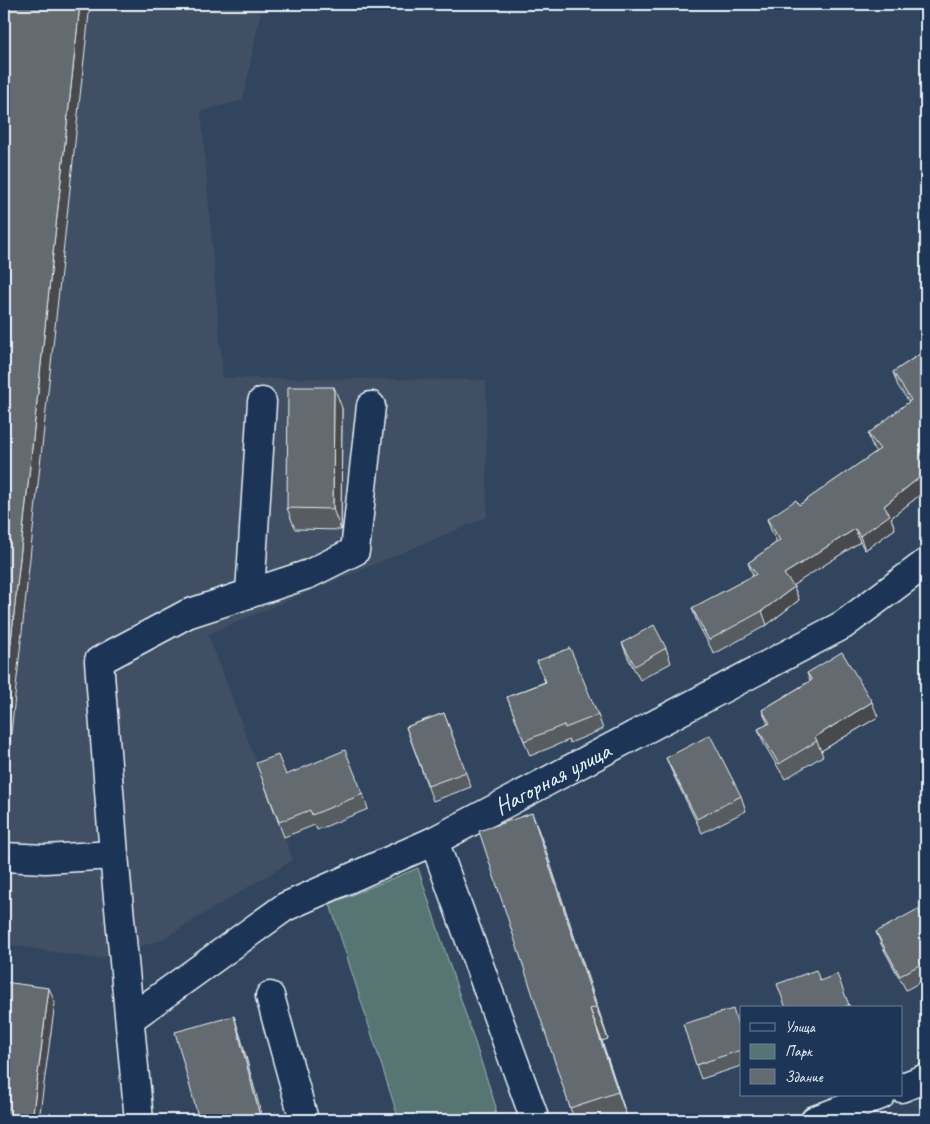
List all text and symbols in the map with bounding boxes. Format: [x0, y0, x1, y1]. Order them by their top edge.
street label: Нагорная улица [489, 735, 617, 822]
legend [740, 1006, 902, 1096]
text: Улица [785, 1018, 816, 1037]
text: Парк [785, 1042, 813, 1061]
text: Здание [785, 1068, 824, 1087]

